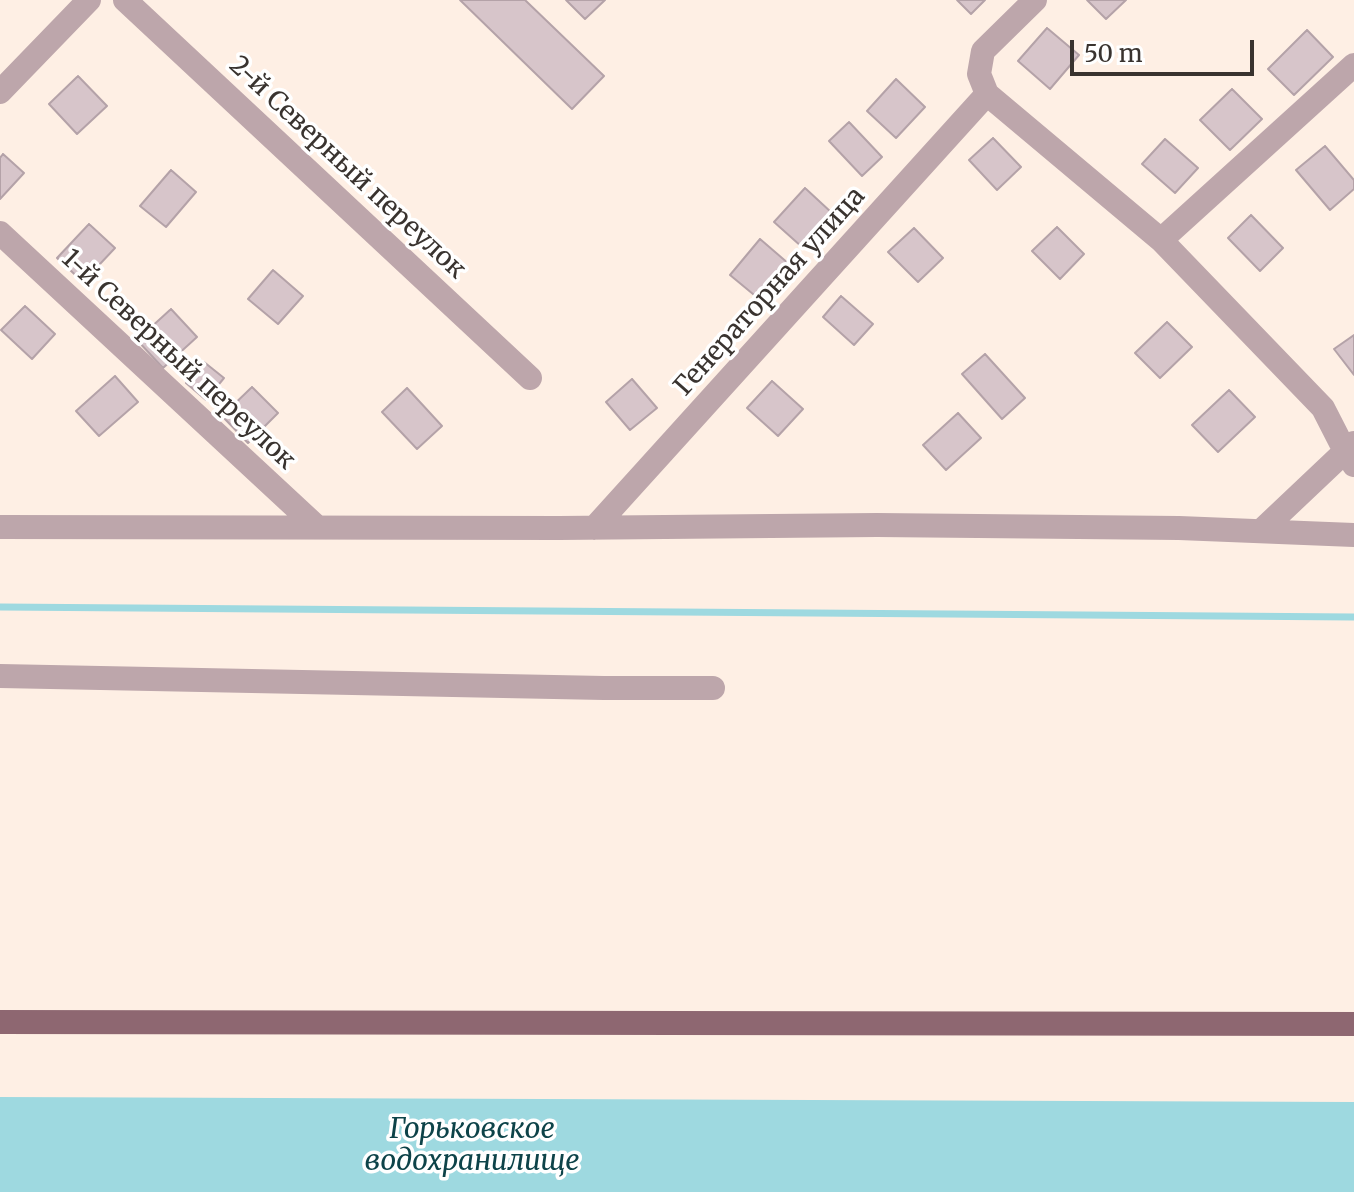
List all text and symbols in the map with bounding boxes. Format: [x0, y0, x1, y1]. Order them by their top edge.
scale bar [1074, 24, 1258, 74]
text: 50 m [1084, 38, 1143, 69]
street label: 2-й Северный переулок [222, 50, 472, 286]
street label: Генераторная улица [668, 181, 872, 403]
street label: 1-й Северный переулок [55, 244, 301, 476]
water label: Горьковское водохранилище [364, 1113, 580, 1179]

